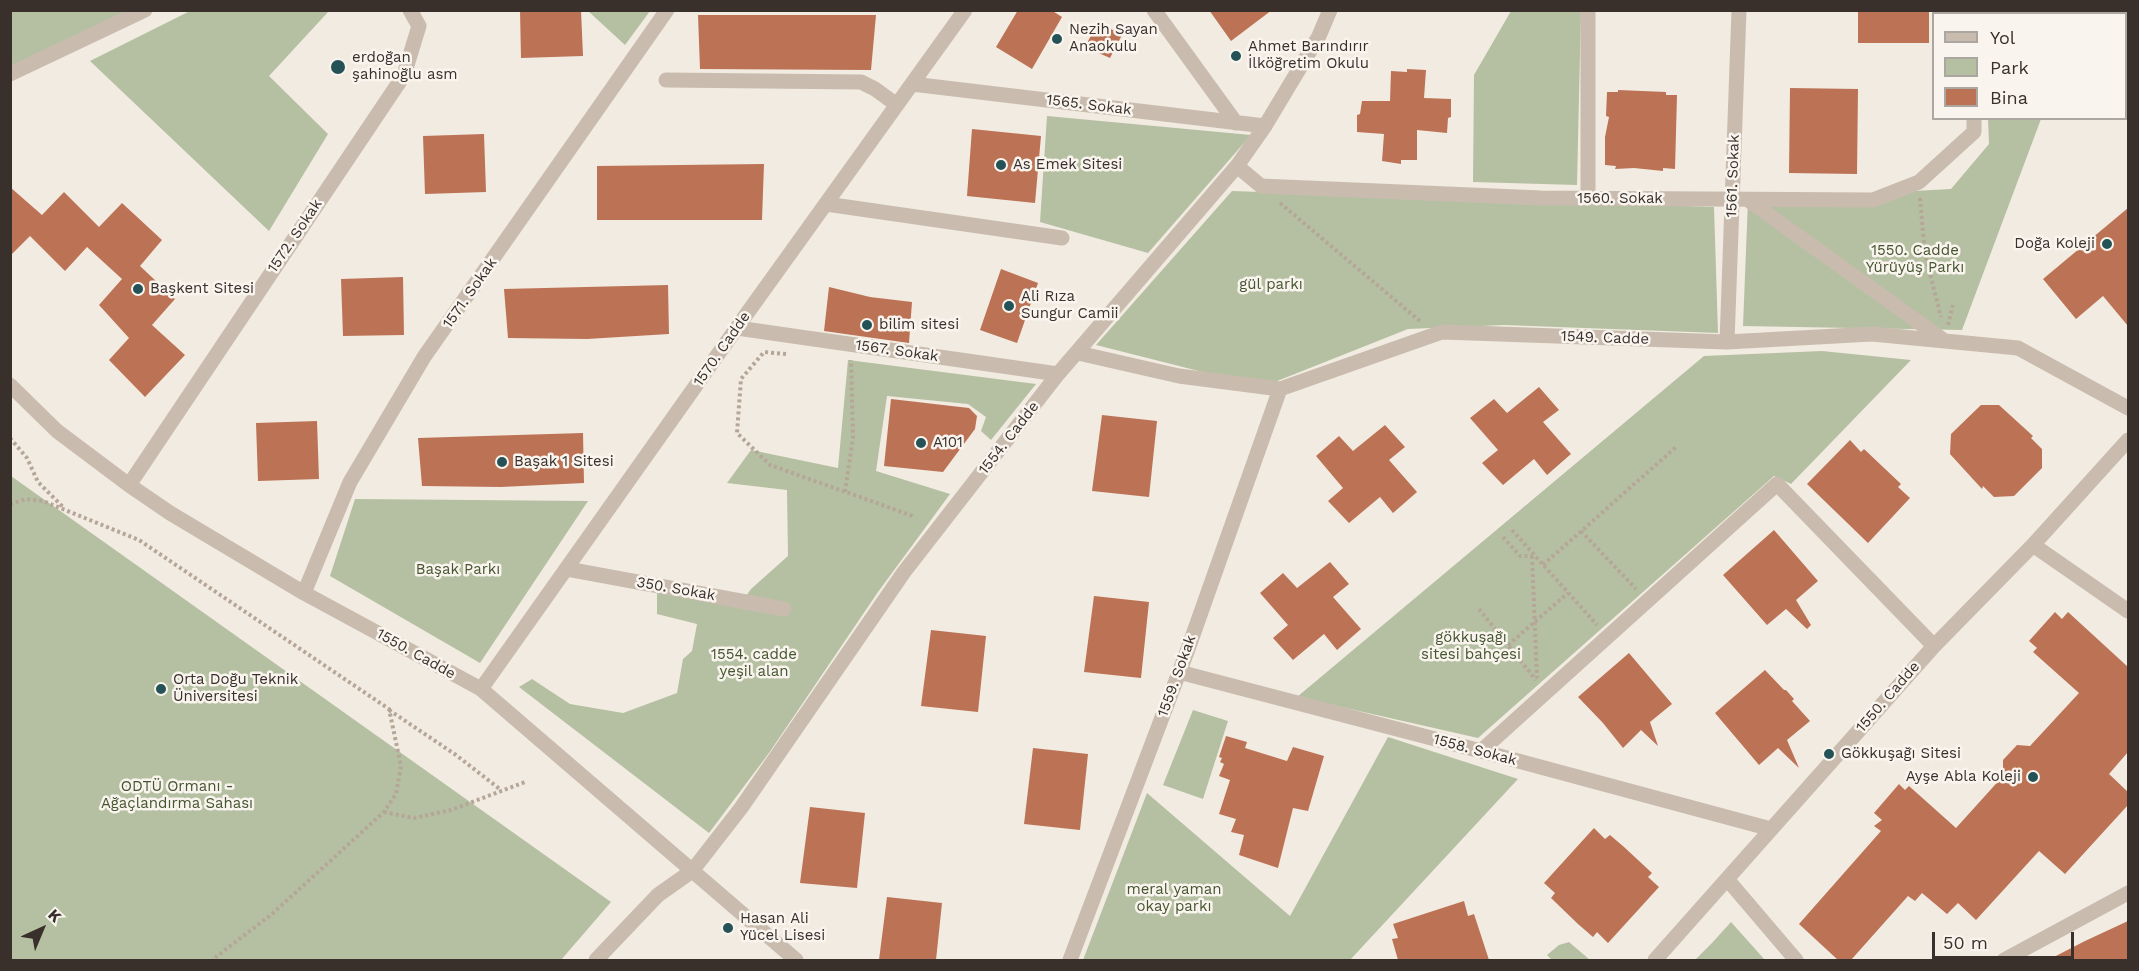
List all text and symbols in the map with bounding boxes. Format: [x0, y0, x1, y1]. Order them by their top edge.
legend [1932, 12, 2127, 120]
place label: Nezih Sayan Anaokulu [1069, 21, 1158, 56]
text: Yol [1990, 27, 2015, 48]
marker: Nezih Sayan Anaokulu [1050, 32, 1064, 46]
place label: Ahmet Barındırır İlköğretim Okulu [1248, 38, 1369, 73]
place label: erdoğan şahinoğlu asm [352, 49, 458, 84]
marker: Ahmet Barındırır İlköğretim Okulu [1229, 49, 1243, 63]
text: Park [1990, 57, 2029, 78]
marker: erdoğan şahinoğlu asm [329, 58, 347, 76]
text: Bina [1990, 87, 2028, 108]
street label: 1565. Sokak [1045, 91, 1133, 119]
street label: 1561. Sokak [1723, 134, 1743, 218]
place label: As Emek Sitesi [1013, 156, 1122, 174]
marker: As Emek Sitesi [994, 158, 1008, 172]
street label: 1560. Sokak [1577, 190, 1663, 208]
street label: 1572. Sokak [264, 196, 326, 276]
place label: Doğa Koleji [2014, 235, 2095, 253]
marker: Doğa Koleji [2100, 237, 2114, 251]
park label: 1550. Cadde Yürüyüş Parkı [1866, 242, 1964, 277]
street label: 1571. Sokak [439, 254, 501, 332]
park label: gül parkı [1239, 276, 1303, 294]
place label: Başkent Sitesi [150, 280, 254, 298]
marker: Başkent Sitesi [131, 282, 145, 296]
place label: Ali Rıza Sungur Camii [1021, 288, 1119, 323]
marker: Ali Rıza Sungur Camii [1002, 299, 1016, 313]
street label: 1570. Cadde [690, 308, 754, 390]
place label: bilim sitesi [879, 316, 959, 334]
marker: bilim sitesi [860, 318, 874, 332]
street label: 1549. Cadde [1561, 327, 1649, 349]
street label: 1567. Sokak [854, 336, 940, 366]
street label: 1554. Cadde [975, 398, 1043, 478]
place label: A101 [933, 434, 963, 452]
marker: A101 [914, 436, 928, 450]
place label: Başak 1 Sitesi [514, 453, 614, 471]
marker: Başak 1 Sitesi [495, 455, 509, 469]
park label: Başak Parkı [416, 561, 500, 579]
street label: 350. Sokak [635, 573, 717, 605]
street label: 1550. Cadde [373, 625, 459, 683]
park label: gökkuşağı sitesi bahçesi [1421, 629, 1521, 664]
street label: 1559. Sokak [1154, 633, 1200, 719]
park label: 1554. cadde yeşil alan [711, 646, 797, 681]
street label: 1550. Cadde [1852, 658, 1924, 736]
place label: Orta Doğu Teknik Üniversitesi [173, 671, 298, 706]
marker: Orta Doğu Teknik Üniversitesi [154, 682, 168, 696]
street label: 1558. Sokak [1431, 730, 1519, 770]
place label: Gökkuşağı Sitesi [1841, 745, 1961, 763]
marker: Gökkuşağı Sitesi [1822, 747, 1836, 761]
place label: Ayşe Abla Koleji [1906, 768, 2021, 786]
marker: Ayşe Abla Koleji [2026, 770, 2040, 784]
park label: ODTÜ Ormanı - Ağaçlandırma Sahası [101, 778, 253, 813]
park label: meral yaman okay parkı [1126, 881, 1222, 916]
north arrow [12, 899, 72, 959]
text: K [44, 905, 65, 926]
place label: Hasan Ali Yücel Lisesi [740, 910, 825, 945]
scale bar [1935, 920, 2078, 958]
marker: Hasan Ali Yücel Lisesi [721, 921, 735, 935]
text: 50 m [1943, 932, 1988, 953]

